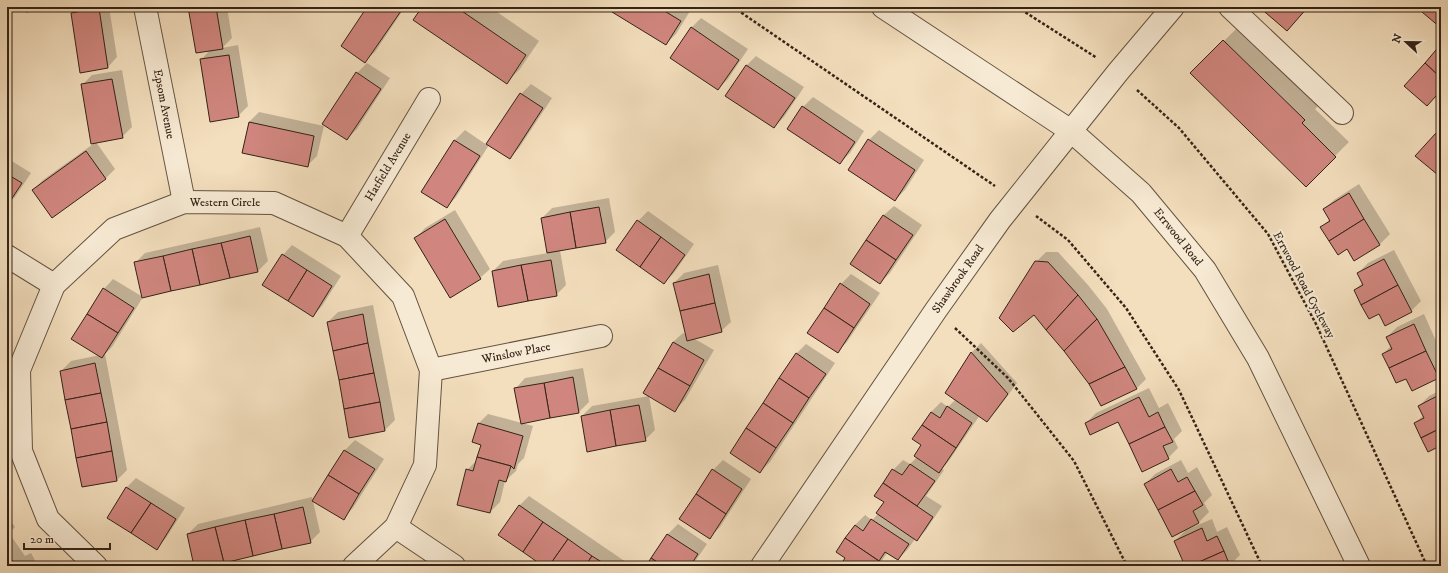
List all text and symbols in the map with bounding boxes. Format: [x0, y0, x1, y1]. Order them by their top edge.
north arrow [1386, 22, 1426, 62]
text: N [1389, 32, 1406, 45]
street label: Epsom Avenue [150, 68, 178, 140]
street label: Hatfield Avenue [362, 130, 414, 204]
street label: Western Circle [189, 195, 260, 210]
street label: Errwood Road [1150, 205, 1206, 269]
street label: Errwood Road Cycleway [1270, 229, 1339, 341]
street label: Shawbrook Road [929, 242, 987, 316]
street label: Winslow Place [479, 339, 552, 367]
scale bar [24, 525, 110, 551]
text: 20 m [30, 532, 54, 547]

